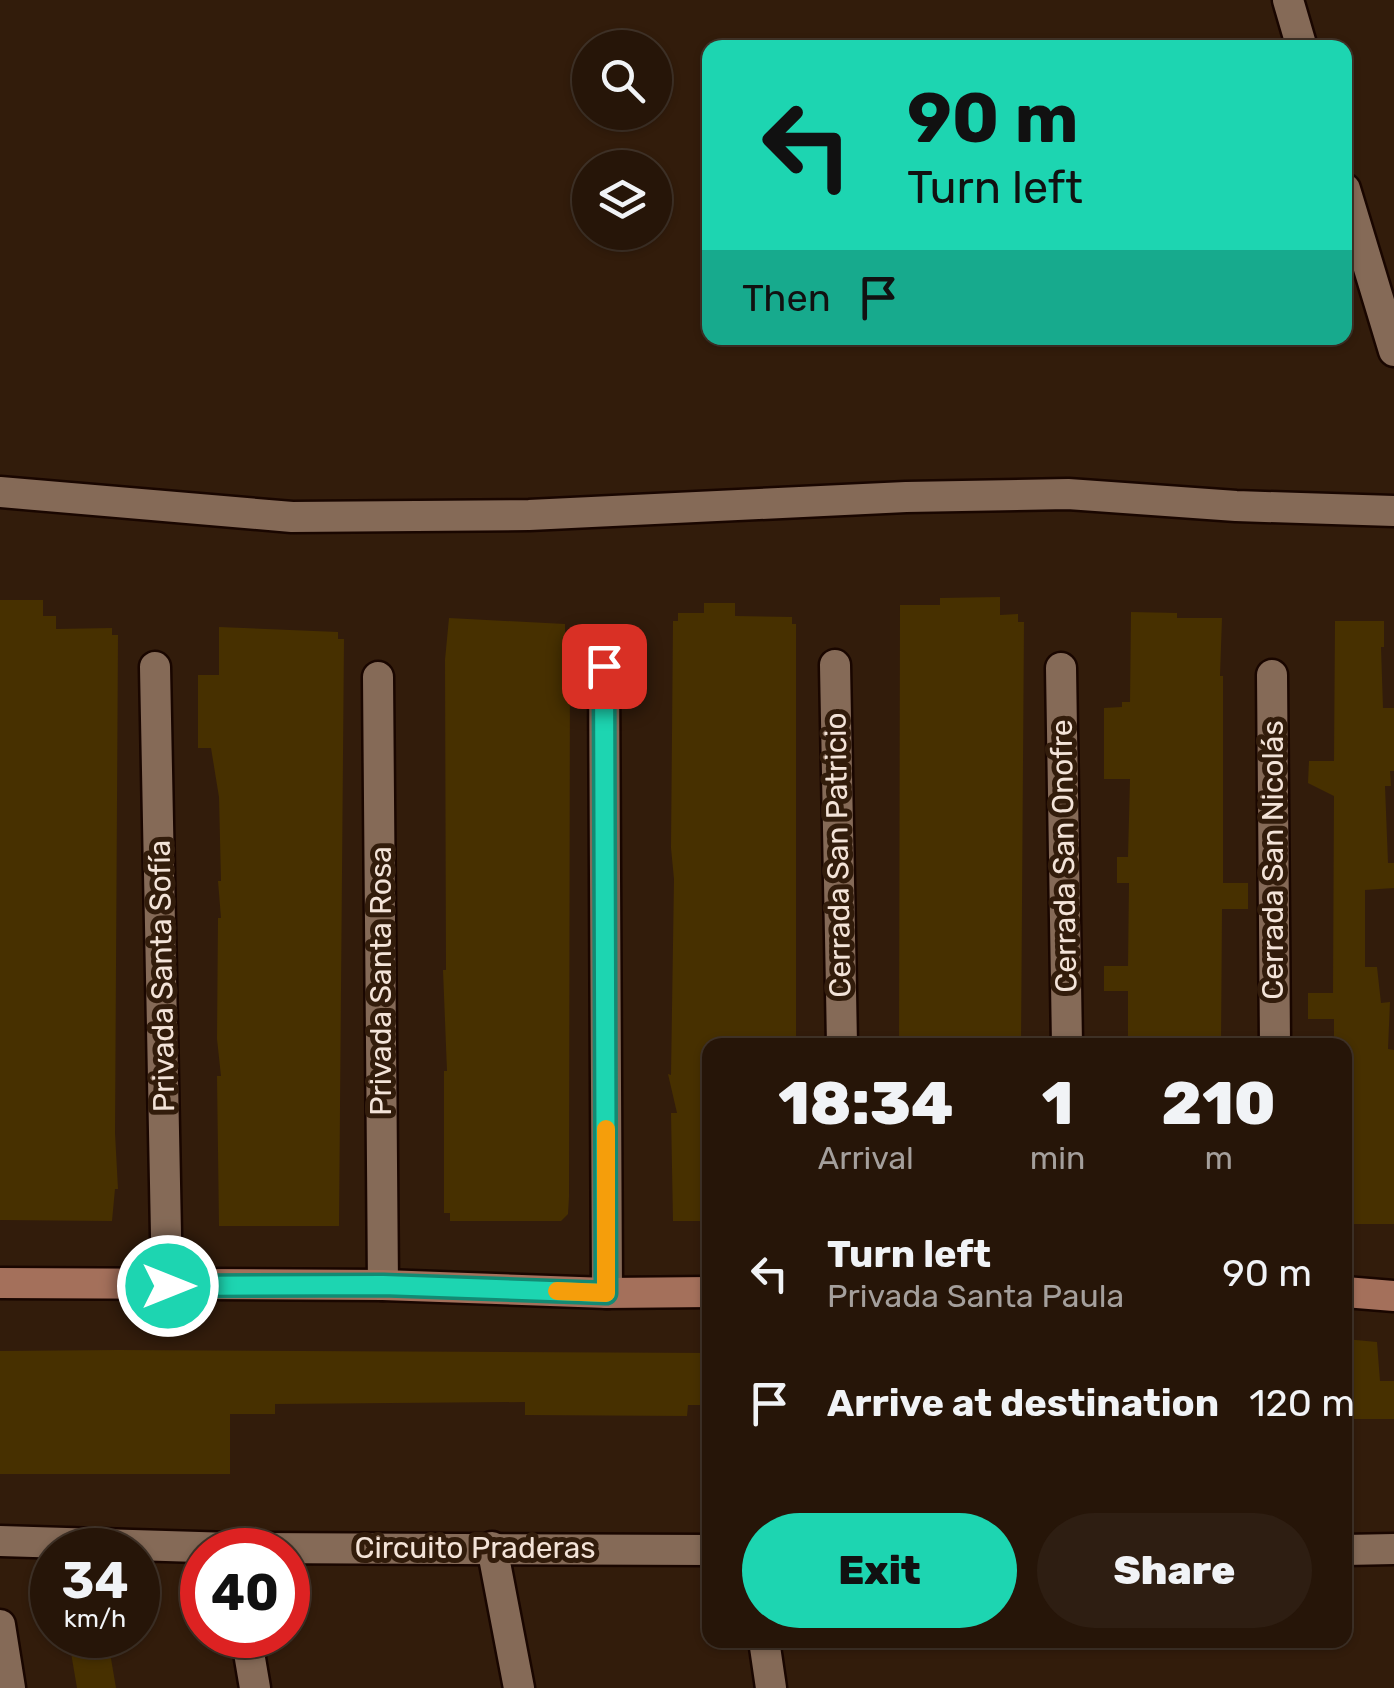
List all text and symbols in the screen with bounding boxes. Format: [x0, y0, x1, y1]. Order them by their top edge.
map controls [572, 30, 672, 250]
button: search [572, 30, 672, 130]
text: 90 m [907, 77, 1079, 160]
icon: left [742, 80, 872, 210]
button: layers [572, 150, 672, 250]
text: Turn left [907, 161, 1083, 214]
icon: arrive [851, 270, 906, 325]
text: Then [742, 275, 831, 321]
pin [562, 624, 647, 709]
icon: arrive [577, 639, 632, 694]
street label: Cerrada San Patricio [818, 712, 858, 998]
street label: Cerrada San Onofre [1044, 719, 1084, 993]
street label: Cerrada San Nicolás [1255, 720, 1291, 1000]
street label: Privada Santa Sofía [142, 840, 182, 1112]
street label: Privada Santa Rosa [363, 846, 399, 1116]
text: 18:34 [778, 1068, 954, 1139]
text: 1 [1042, 1068, 1073, 1139]
text: 210 [1162, 1068, 1276, 1139]
text: Arrival [818, 1139, 914, 1177]
text: min [1030, 1139, 1085, 1177]
text: m [1204, 1139, 1233, 1177]
text: Turn left [827, 1231, 991, 1277]
position arrow [116, 1234, 220, 1338]
icon: left [742, 1246, 797, 1301]
text: 90 m [1222, 1250, 1312, 1296]
text: Privada Santa Paula [827, 1277, 1124, 1315]
icon: arrive [742, 1376, 797, 1431]
text: Arrive at destination [827, 1380, 1219, 1426]
text: 120 m [1249, 1380, 1355, 1426]
button: Exit [742, 1513, 1017, 1628]
button: Share [1037, 1513, 1312, 1628]
speed limit sign: 40 [180, 1528, 310, 1658]
street label: Circuito Praderas [354, 1530, 596, 1566]
text: 34 [61, 1551, 129, 1611]
text: km/h [64, 1604, 126, 1633]

